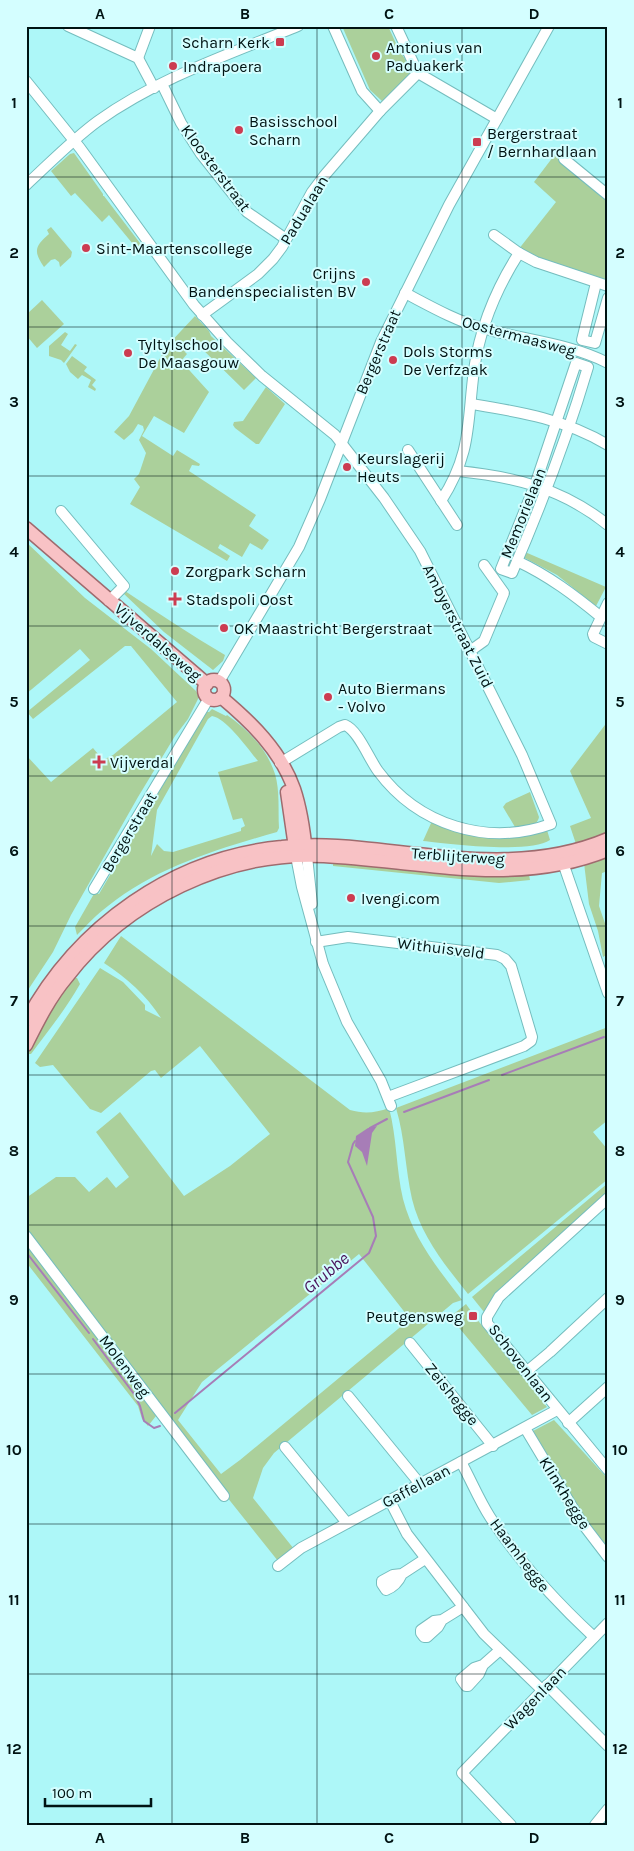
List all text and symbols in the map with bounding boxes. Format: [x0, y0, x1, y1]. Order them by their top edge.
text: A [95, 4, 105, 23]
text: B [240, 4, 250, 23]
text: C [384, 4, 394, 23]
text: D [529, 4, 540, 23]
place label: Scharn Kerk [182, 33, 270, 52]
marker: Scharn Kerk [274, 36, 286, 48]
place label: Antonius van Paduakerk [386, 38, 482, 75]
marker: Antonius van Paduakerk [370, 50, 382, 62]
place label: Indrapoera [183, 57, 262, 76]
marker: Indrapoera [167, 60, 179, 72]
text: 1 [11, 93, 17, 112]
text: 1 [617, 93, 623, 112]
place label: Basisschool Scharn [249, 112, 338, 149]
street label: Kloosterstraat [177, 121, 255, 215]
marker: Basisschool Scharn [233, 124, 245, 136]
place label: Bergerstraat / Bernhardlaan [487, 124, 597, 161]
marker: Bergerstraat / Bernhardlaan [471, 136, 483, 148]
street label: Padualaan [276, 172, 332, 248]
place label: Sint-Maartenscollege [96, 239, 252, 258]
marker: Sint-Maartenscollege [80, 242, 92, 254]
text: 2 [9, 243, 19, 262]
text: 2 [615, 243, 625, 262]
place label: Crijns Bandenspecialisten BV [188, 264, 356, 301]
marker: Crijns Bandenspecialisten BV [360, 276, 372, 288]
street label: Bergerstraat [352, 307, 404, 397]
street label: Oostermaasweg [460, 312, 578, 360]
place label: Tyltylschool De Maasgouw [138, 335, 240, 372]
place label: Dols Storms De Verfzaak [403, 342, 493, 379]
marker: Tyltylschool De Maasgouw [122, 347, 134, 359]
marker: Dols Storms De Verfzaak [387, 354, 399, 366]
text: 3 [9, 392, 19, 411]
text: 3 [615, 392, 625, 411]
place label: Keurslagerij Heuts [357, 449, 445, 486]
marker: Keurslagerij Heuts [341, 461, 353, 473]
street label: Memorielaan [496, 465, 550, 561]
text: 4 [9, 542, 19, 561]
text: 4 [615, 542, 625, 561]
street label: Ambyerstraat Zuid [419, 561, 497, 691]
place label: Zorgpark Scharn [185, 562, 306, 581]
marker: Zorgpark Scharn [169, 565, 181, 577]
place label: Stadspoli Oost [186, 590, 293, 609]
marker: Stadspoli Oost [168, 592, 182, 606]
street label: Vijverdalseweg [111, 599, 205, 685]
place label: OK Maastricht Bergerstraat [234, 619, 432, 638]
marker: OK Maastricht Bergerstraat [218, 622, 230, 634]
place label: Auto Biermans - Volvo [338, 679, 446, 716]
marker: Auto Biermans - Volvo [322, 691, 334, 703]
text: 5 [9, 692, 19, 711]
text: 5 [615, 692, 625, 711]
place label: Vijverdal [110, 753, 174, 772]
marker: Vijverdal [92, 755, 106, 769]
street label: Bergerstraat [98, 788, 160, 876]
text: 6 [9, 841, 19, 860]
text: 6 [615, 841, 625, 860]
street label: Terblijterweg [411, 843, 505, 869]
place label: Ivengi.com [361, 889, 440, 908]
marker: Ivengi.com [345, 892, 357, 904]
street label: Withuisveld [396, 933, 486, 963]
text: 7 [10, 991, 18, 1010]
text: 7 [616, 991, 624, 1010]
text: 8 [9, 1141, 19, 1160]
text: 8 [615, 1141, 625, 1160]
water label: Grubbe [298, 1247, 354, 1299]
text: 9 [9, 1290, 19, 1309]
text: 9 [615, 1290, 625, 1309]
place label: Peutgensweg [366, 1307, 463, 1326]
marker: Peutgensweg [467, 1310, 479, 1322]
street label: Schovenlaan [485, 1320, 557, 1406]
street label: Molenweg [95, 1331, 155, 1401]
street label: Zeishegge [421, 1359, 483, 1429]
text: 10 [6, 1440, 22, 1459]
text: 10 [612, 1440, 628, 1459]
street label: Klinkhegge [535, 1453, 595, 1533]
street label: Gaffellaan [379, 1460, 453, 1512]
street label: Haamhegge [486, 1514, 554, 1596]
text: 11 [8, 1590, 20, 1609]
text: 11 [614, 1590, 626, 1609]
street label: Wagenlaan [500, 1662, 570, 1734]
text: 12 [6, 1739, 22, 1758]
text: 12 [612, 1739, 628, 1758]
scale bar [45, 1776, 151, 1808]
text: 100 m [52, 1784, 92, 1802]
text: A [95, 1828, 105, 1847]
text: B [240, 1828, 250, 1847]
text: C [384, 1828, 394, 1847]
text: D [529, 1828, 540, 1847]

